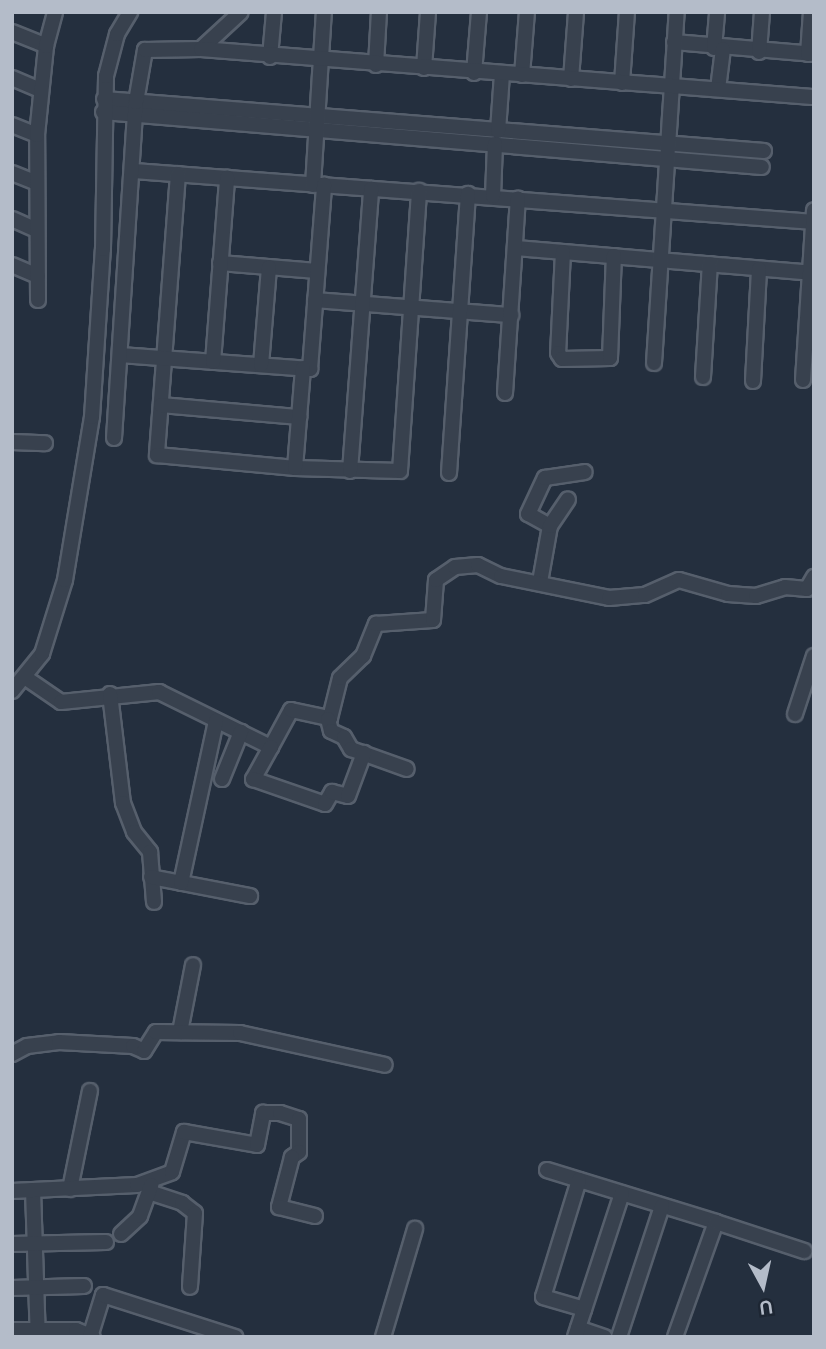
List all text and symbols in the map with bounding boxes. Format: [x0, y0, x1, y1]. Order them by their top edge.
north arrow [728, 1251, 798, 1321]
text: U [758, 1295, 774, 1320]

